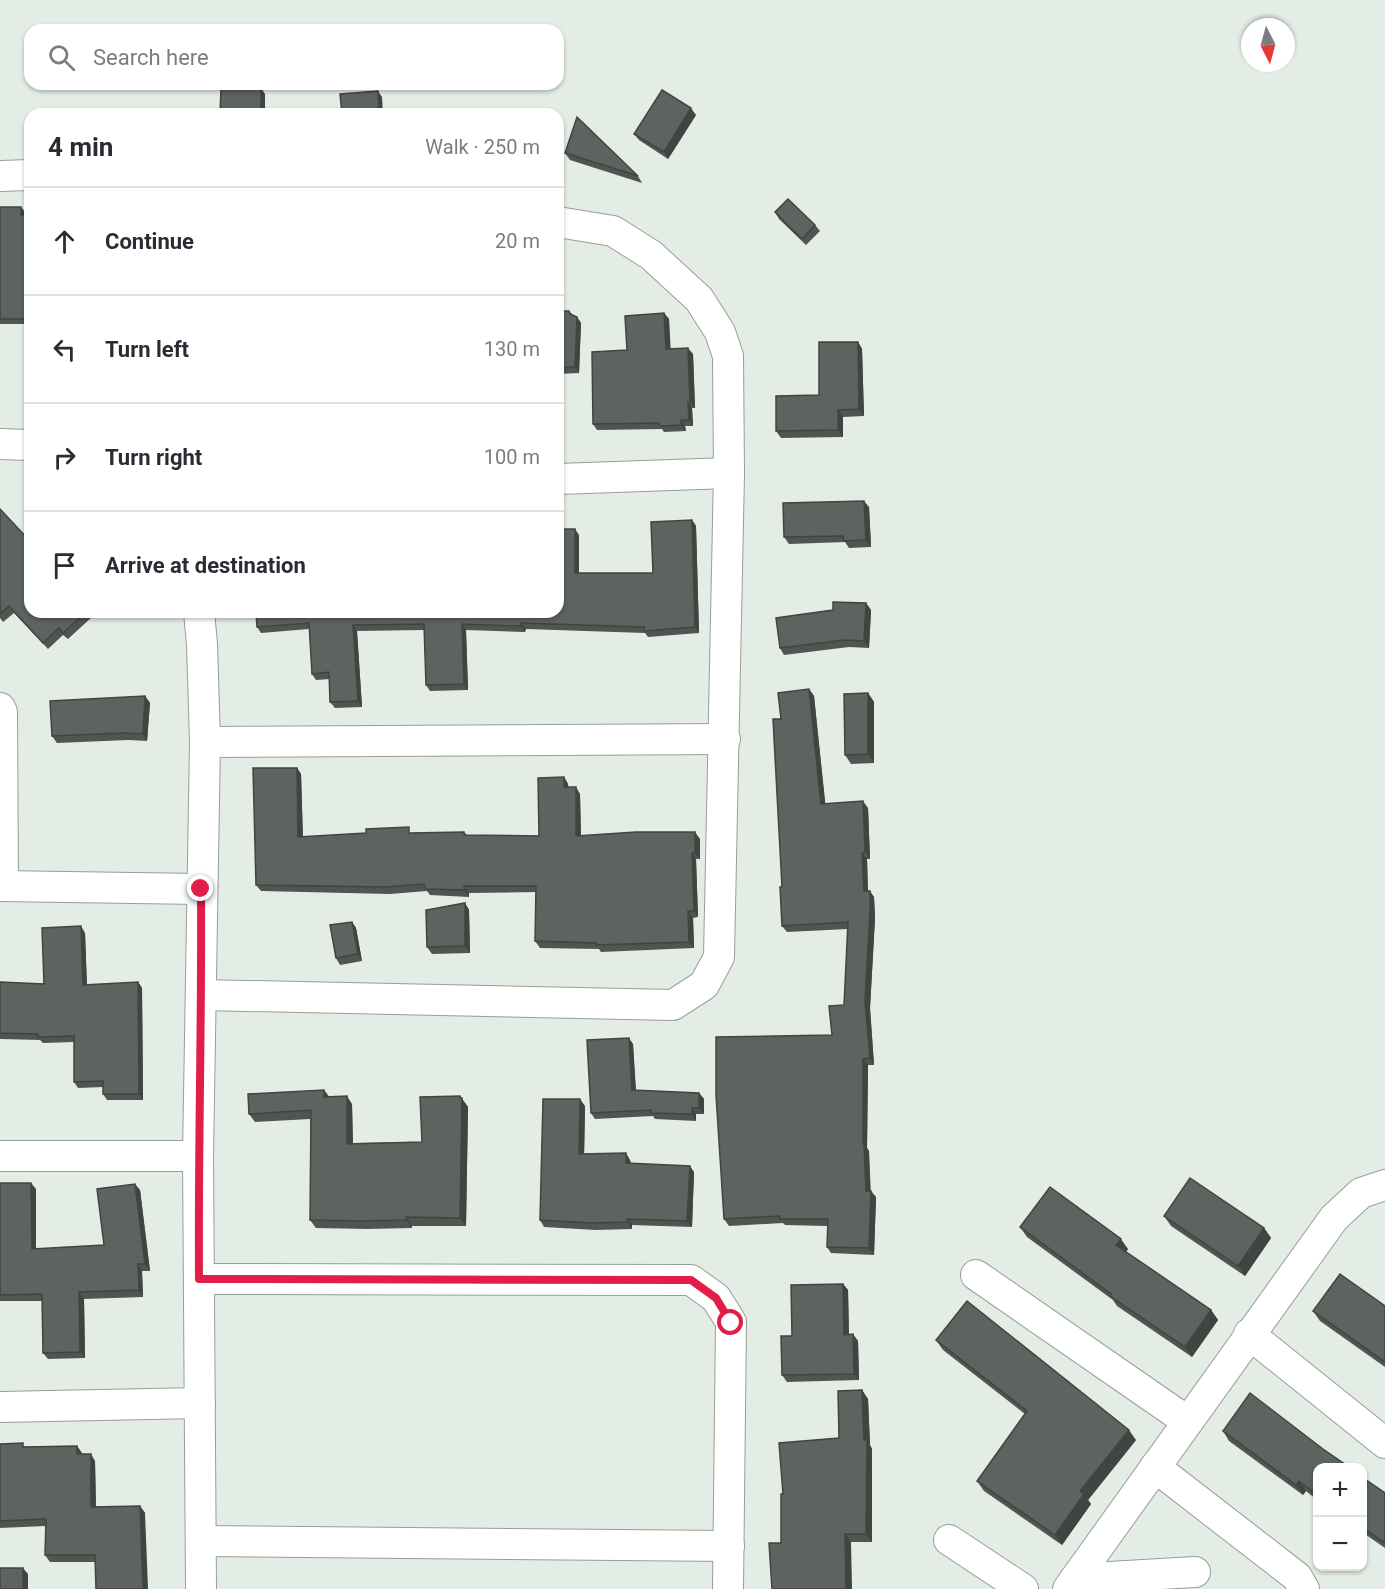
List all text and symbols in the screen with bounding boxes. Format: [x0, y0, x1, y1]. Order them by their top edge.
north arrow [1241, 18, 1295, 72]
search box [24, 24, 564, 90]
icon: search [45, 41, 78, 74]
text: Search here [93, 45, 209, 70]
text: 4 min [48, 132, 113, 162]
text: Walk · 250 m [425, 135, 540, 159]
icon: ahead [48, 225, 81, 258]
text: Continue [105, 229, 194, 254]
text: 20 m [495, 229, 540, 253]
icon: left [48, 333, 81, 366]
text: Turn left [105, 337, 189, 362]
text: 130 m [484, 337, 540, 361]
icon: right [48, 441, 81, 474]
text: Turn right [105, 445, 202, 470]
text: 100 m [484, 445, 540, 469]
icon: arrive [48, 549, 81, 582]
text: Arrive at destination [105, 553, 306, 578]
route end [187, 875, 213, 901]
route start [717, 1309, 743, 1335]
map controls [1313, 1463, 1367, 1571]
button: + [1313, 1463, 1367, 1517]
button: − [1313, 1517, 1367, 1571]

